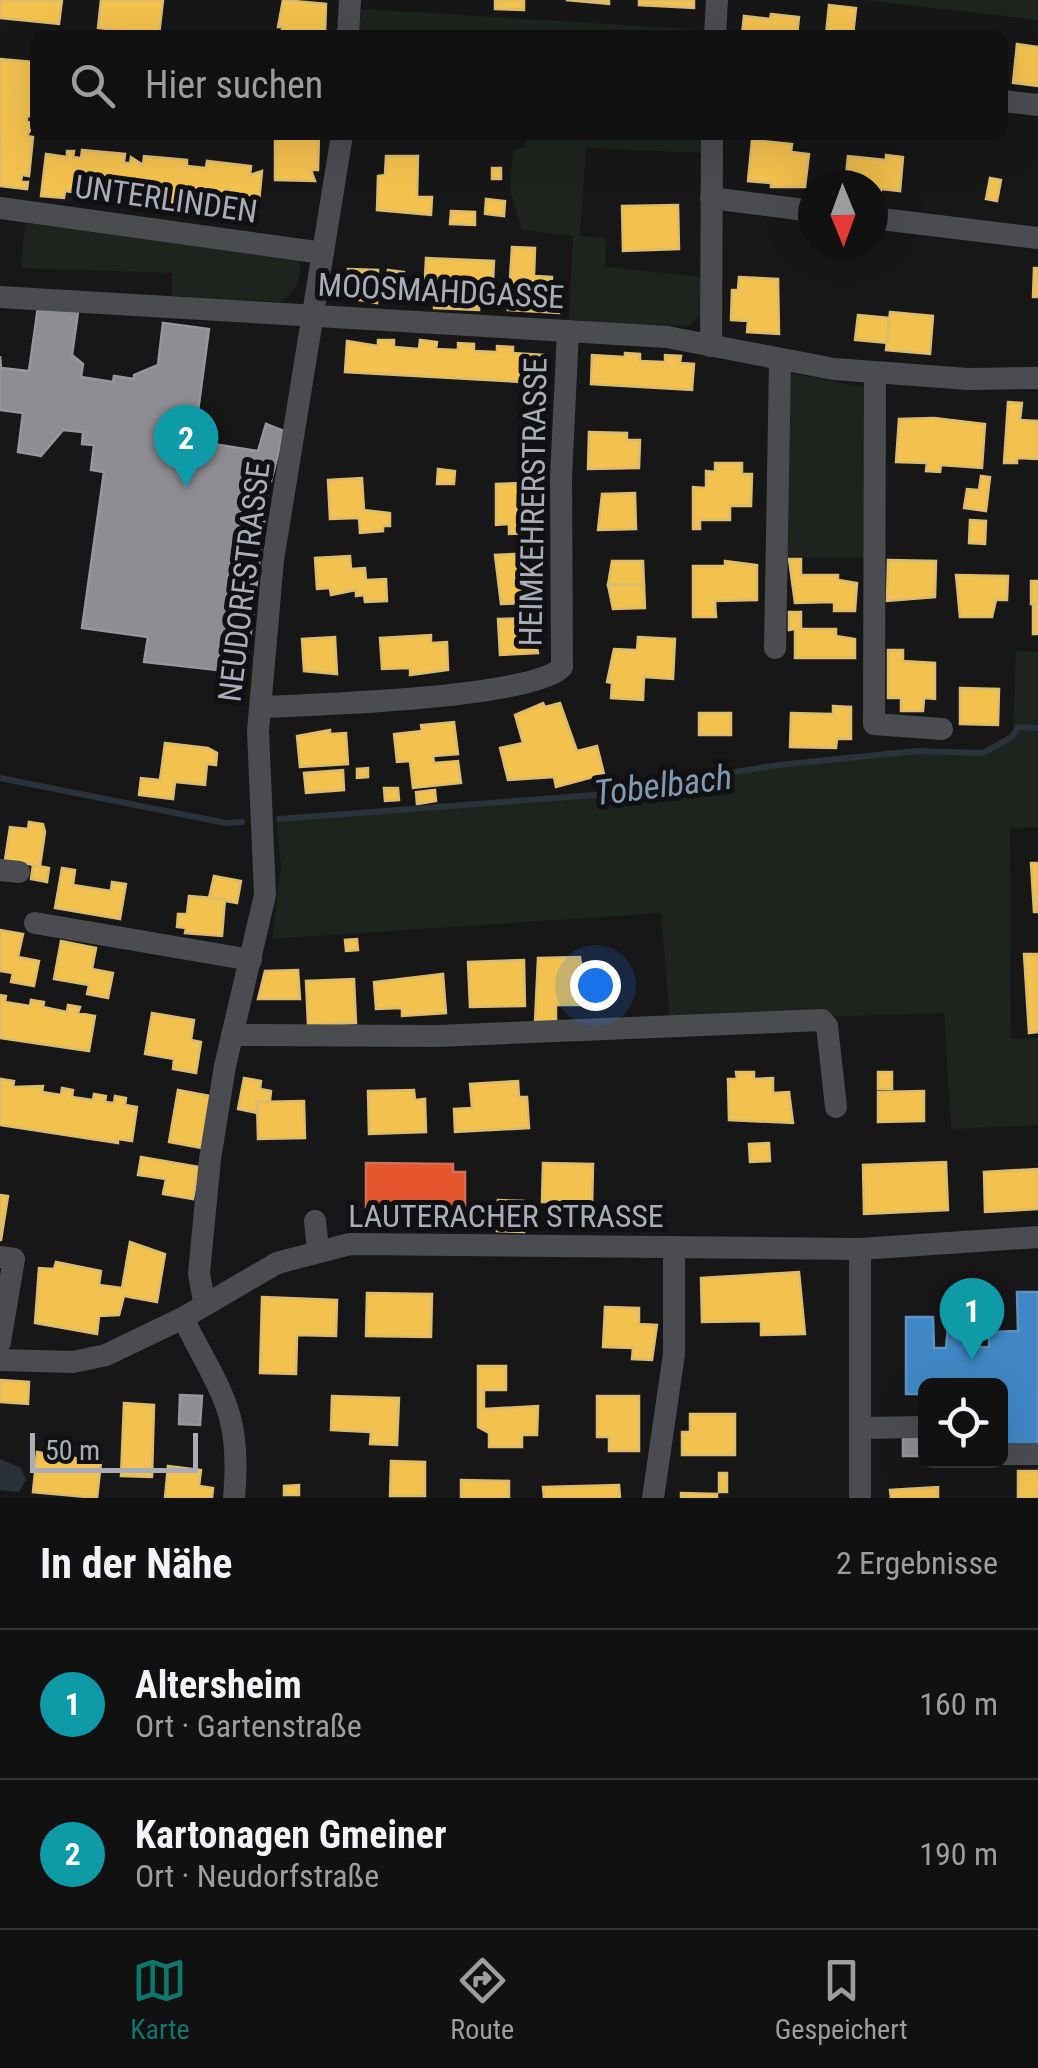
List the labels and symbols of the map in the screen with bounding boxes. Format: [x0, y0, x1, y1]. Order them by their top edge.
street label: UNTERLINDEN [72, 167, 260, 231]
north arrow [798, 170, 888, 260]
street label: MOOSMAHDGASSE [317, 266, 565, 316]
street label: HEIMKEHRERSTRASSE [511, 357, 555, 647]
pin: 2 [154, 404, 218, 487]
street label: NEUDORFSTRASSE [210, 460, 278, 704]
water label: Tobelbach [592, 757, 734, 814]
your location [570, 960, 621, 1011]
street label: LAUTERACHER STRASSE [348, 1197, 664, 1235]
pin: 1 [940, 1278, 1004, 1360]
scale bar [30, 1428, 198, 1472]

